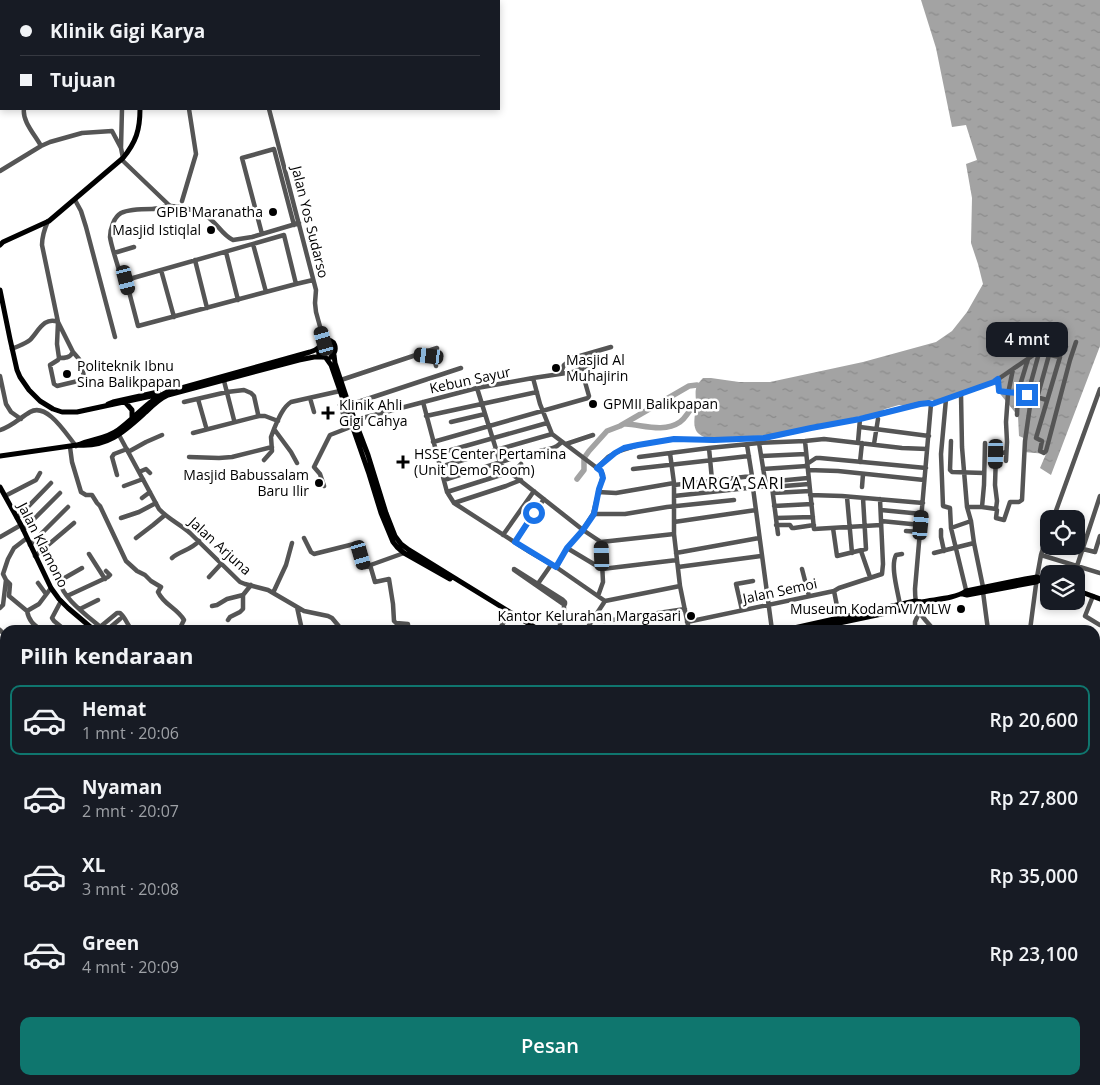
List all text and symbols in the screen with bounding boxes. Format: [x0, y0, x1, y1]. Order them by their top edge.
text: Klinik Gigi Karya [50, 18, 205, 44]
text: Tujuan [50, 67, 116, 93]
street label: Jalan Yos Sudarso [287, 162, 334, 280]
place label: GPIB Maranatha [156, 202, 263, 221]
marker: GPIB Maranatha [267, 206, 279, 218]
place label: Masjid Istiqlal [112, 220, 201, 239]
marker: Masjid Istiqlal [205, 224, 217, 236]
car [115, 264, 136, 296]
callout: 4 mnt [986, 322, 1068, 358]
car [312, 325, 335, 357]
text: 4 mnt [1004, 328, 1050, 350]
car [413, 347, 444, 365]
place label: Masjid Al Muhajirin [566, 350, 628, 385]
place label: Politeknik Ibnu Sina Balikpapan [77, 356, 181, 391]
street label: Kebun Sayur [428, 362, 513, 397]
marker: Masjid Al Muhajirin [550, 362, 562, 374]
marker: Politeknik Ibnu Sina Balikpapan [61, 368, 73, 380]
route end [1016, 384, 1038, 406]
place label: GPMII Balikpapan [603, 394, 718, 413]
place label: Klinik Ahli Gigi Cahya [339, 395, 407, 430]
marker: GPMII Balikpapan [587, 398, 599, 410]
marker: Klinik Ahli Gigi Cahya [321, 406, 335, 420]
car [988, 439, 1003, 469]
place label: HSSE Center Pertamina (Unit Demo Room) [414, 444, 566, 479]
marker: HSSE Center Pertamina (Unit Demo Room) [396, 455, 410, 469]
place label: Masjid Babussalam Baru Ilir [183, 465, 309, 500]
district label: MARGA SARI [681, 472, 785, 494]
marker: Masjid Babussalam Baru Ilir [313, 477, 325, 489]
street label: Jalan Klamono [13, 497, 73, 591]
route start [523, 502, 545, 524]
car [912, 509, 929, 541]
map controls [1040, 510, 1085, 610]
button: locate [1040, 510, 1085, 555]
street label: Jalan Arjuna [183, 511, 256, 579]
car [349, 539, 372, 571]
car [593, 541, 610, 571]
button: layers [1040, 565, 1085, 610]
street label: Jalan Semoi [739, 573, 819, 608]
place label: Museum Kodam VI/MLW [790, 599, 951, 618]
marker: Museum Kodam VI/MLW [955, 603, 967, 615]
place label: Kantor Kelurahan Margasari [497, 606, 681, 625]
marker: Kantor Kelurahan Margasari [685, 610, 697, 622]
text: Pilih kendaraan [20, 640, 193, 670]
text: Hemat [82, 696, 146, 722]
icon: car [22, 698, 67, 743]
text: Rp 20,600 [990, 707, 1078, 733]
text: 1 mnt · 20:06 [82, 722, 179, 744]
text: Nyaman [82, 774, 162, 800]
icon: car [22, 776, 67, 821]
text: Rp 27,800 [990, 785, 1078, 811]
text: 2 mnt · 20:07 [82, 800, 179, 822]
text: XL [82, 852, 105, 878]
icon: car [22, 854, 67, 899]
text: Rp 35,000 [990, 863, 1078, 889]
text: 3 mnt · 20:08 [82, 878, 179, 900]
text: Green [82, 930, 139, 956]
icon: car [22, 932, 67, 977]
text: Rp 23,100 [990, 941, 1078, 967]
text: 4 mnt · 20:09 [82, 956, 179, 978]
button: Pesan [20, 1017, 1080, 1075]

